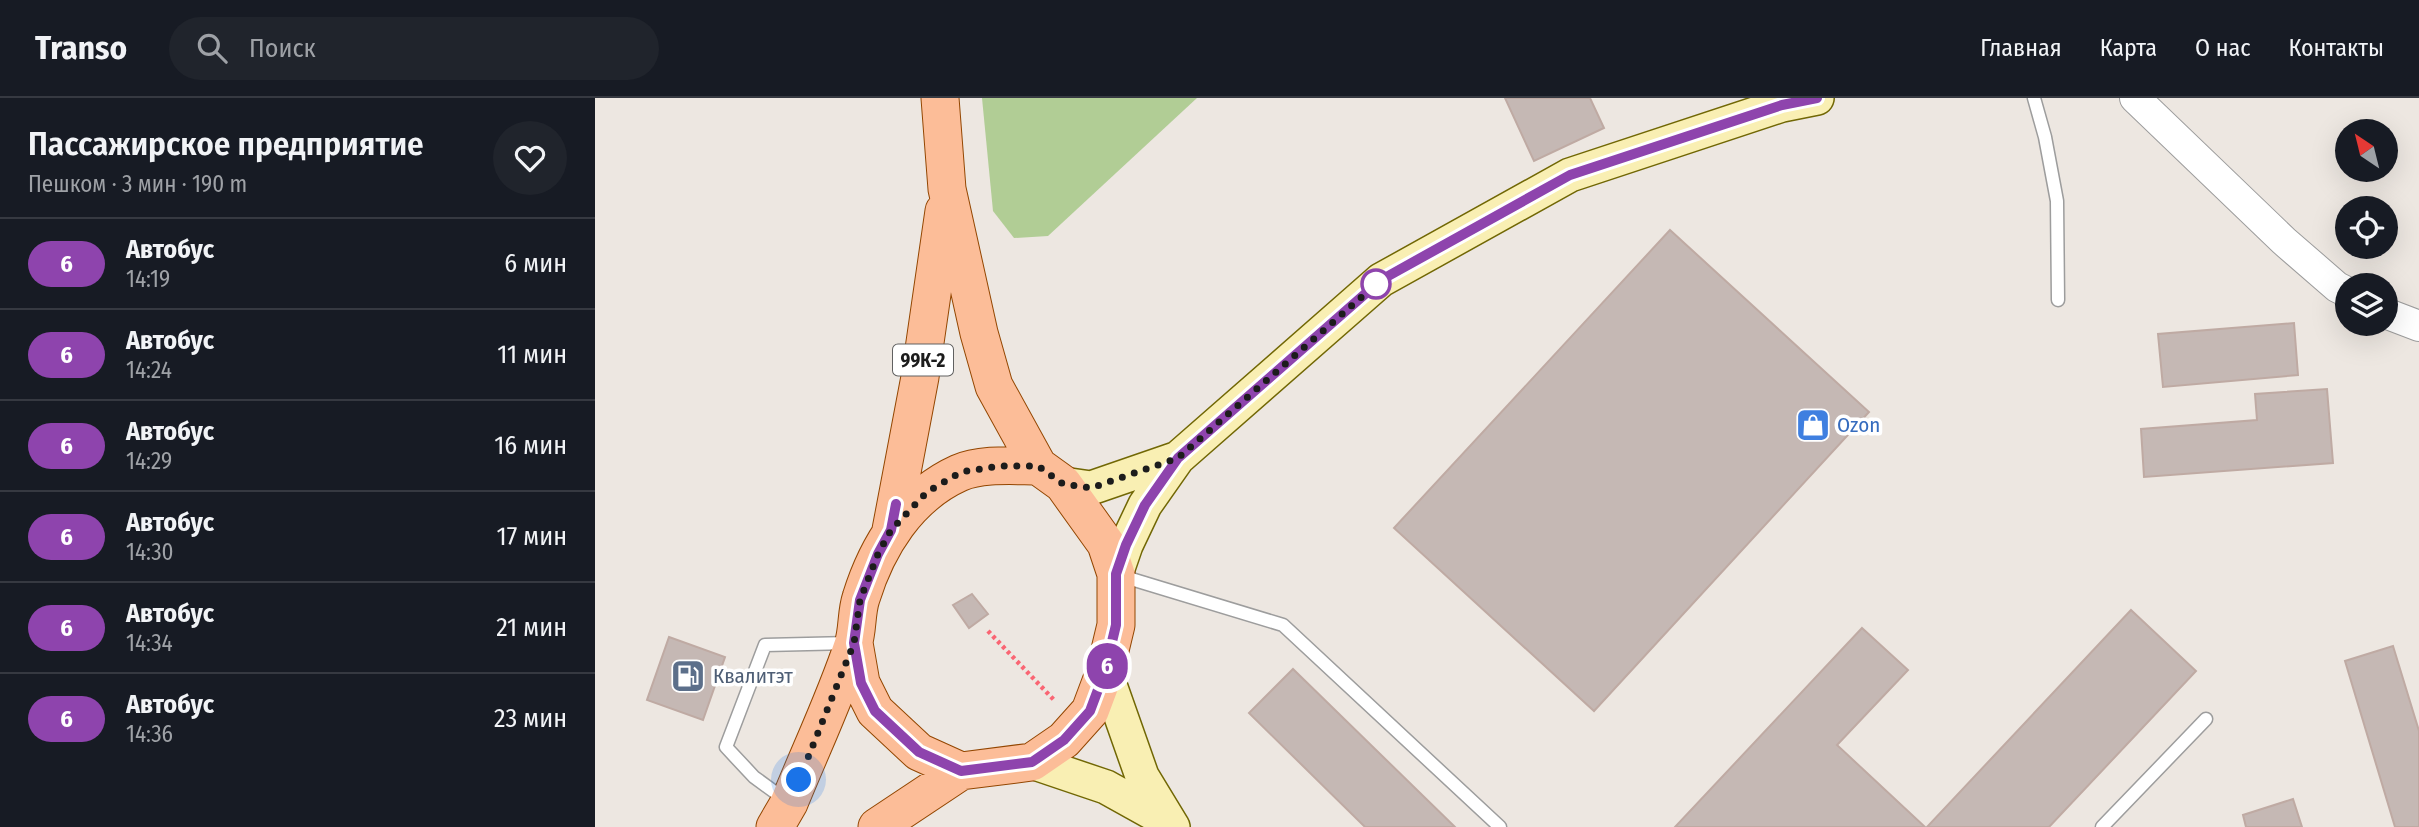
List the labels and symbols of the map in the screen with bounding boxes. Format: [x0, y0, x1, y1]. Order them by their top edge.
north arrow [2335, 119, 2397, 182]
unlabelled marker [1361, 269, 1391, 299]
road number: 99К-2 [893, 344, 953, 376]
shop icon: Ozon [1794, 406, 1832, 444]
place label: Ozon [1837, 412, 1880, 438]
line badge: 6 [1084, 643, 1130, 689]
fuel station icon: Квалитэт [669, 657, 707, 695]
place label: Квалитэт [713, 663, 793, 689]
your location [781, 762, 816, 797]

